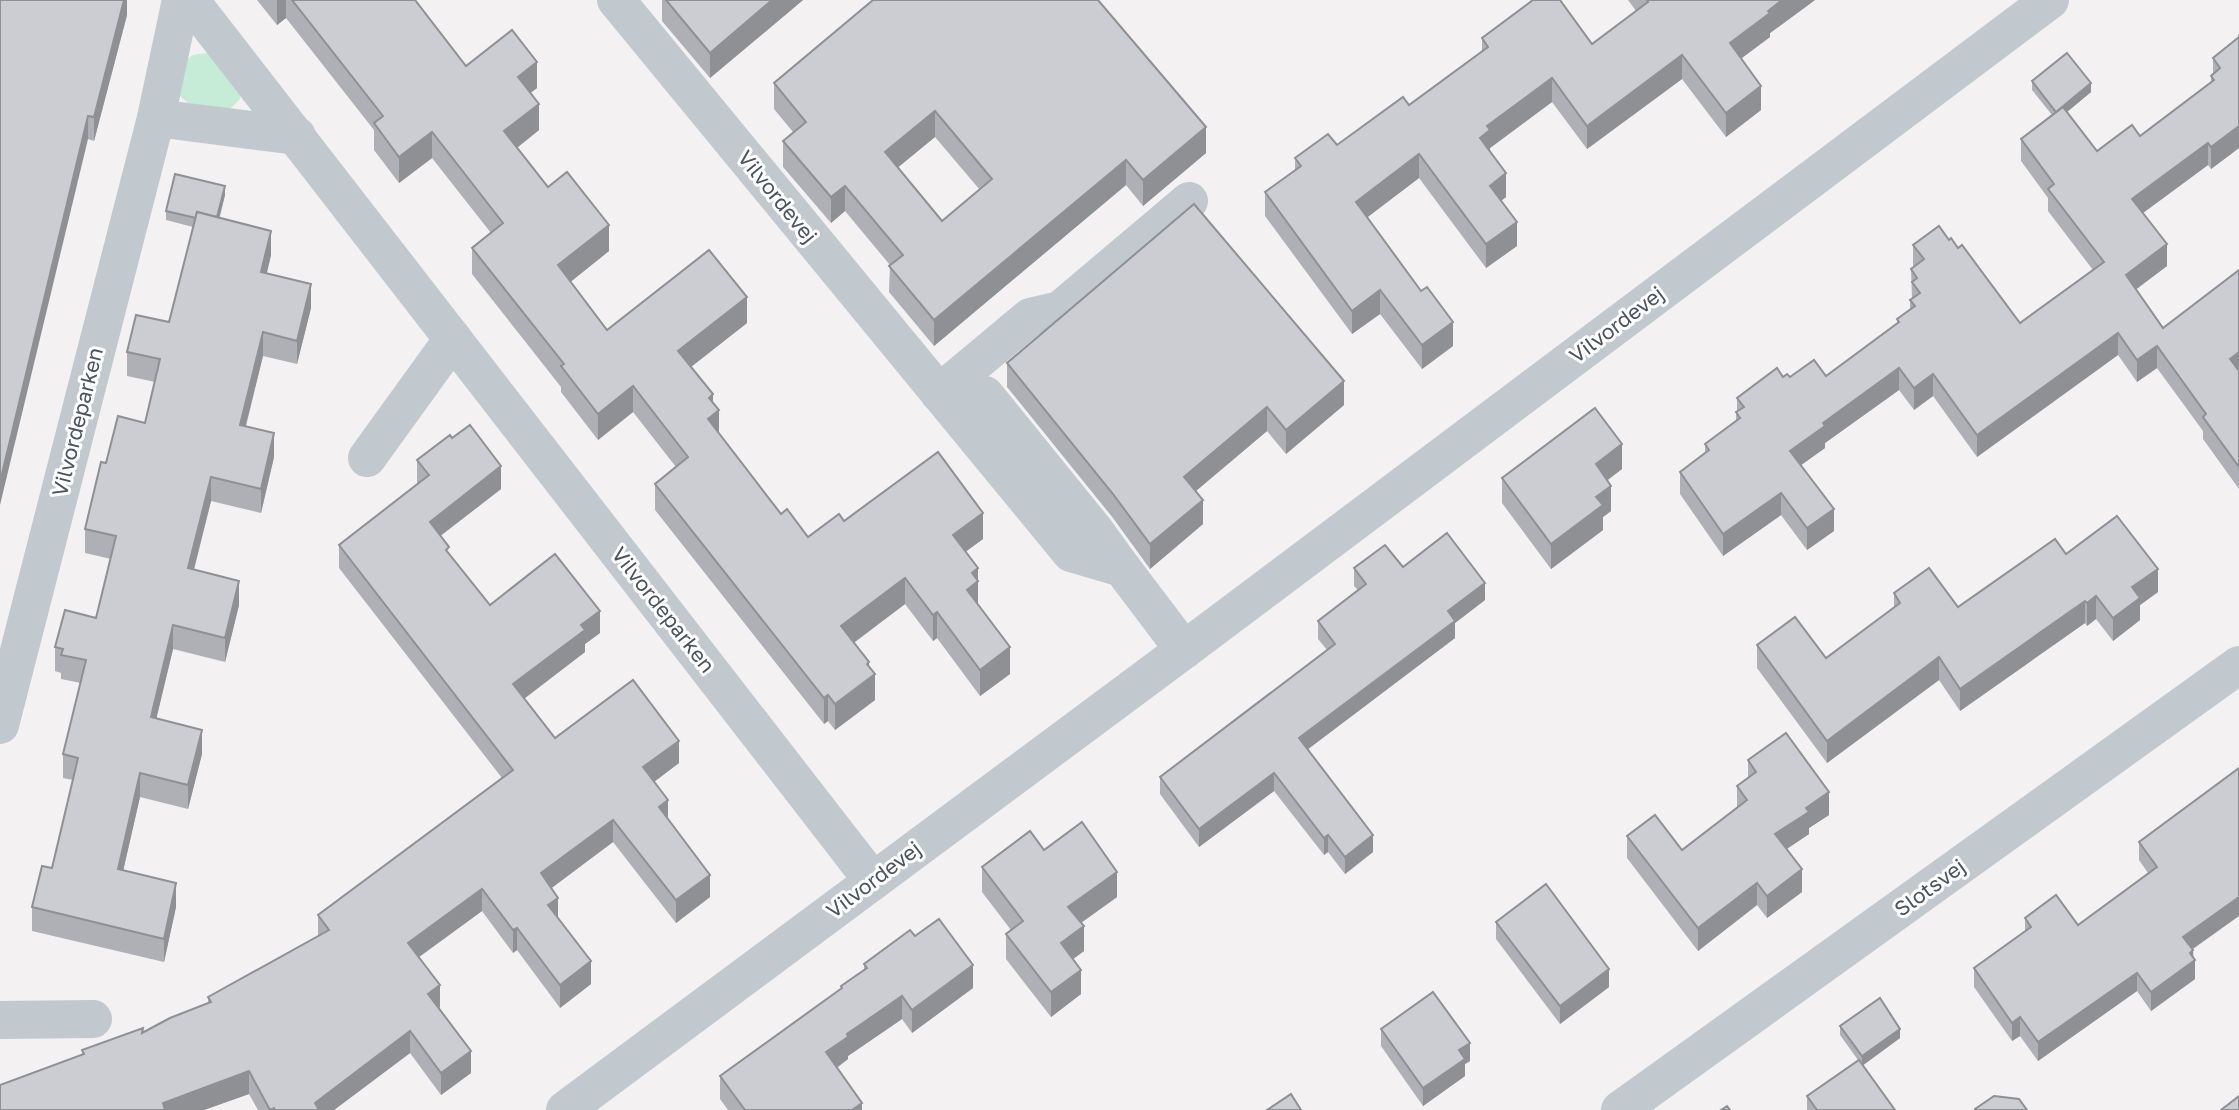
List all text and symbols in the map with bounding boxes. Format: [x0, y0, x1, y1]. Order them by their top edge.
street label: Vilvordevej [733, 145, 823, 248]
street label: Vilvordevej [1564, 280, 1669, 368]
street label: Vilvordeparken [46, 345, 108, 499]
street label: Vilvordeparken [607, 541, 721, 677]
street label: Vilvordevej [821, 835, 926, 923]
street label: Slotsvej [1889, 853, 1970, 922]

